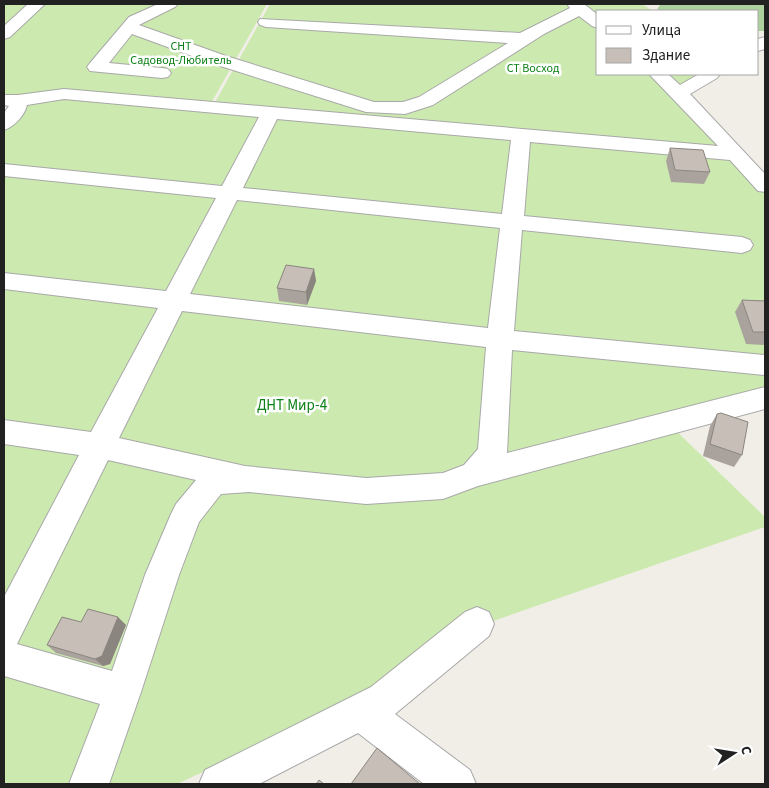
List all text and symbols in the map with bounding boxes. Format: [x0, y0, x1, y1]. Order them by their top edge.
legend [596, 10, 759, 75]
text: Улица [642, 20, 681, 41]
park label: СНТ Садовод-Любитель [130, 38, 232, 69]
text: Здание [642, 45, 690, 66]
park label: СТ Восход [507, 60, 560, 77]
park label: ДНТ Мир-4 [257, 395, 328, 416]
north arrow [709, 728, 759, 778]
text: С [735, 744, 756, 757]

